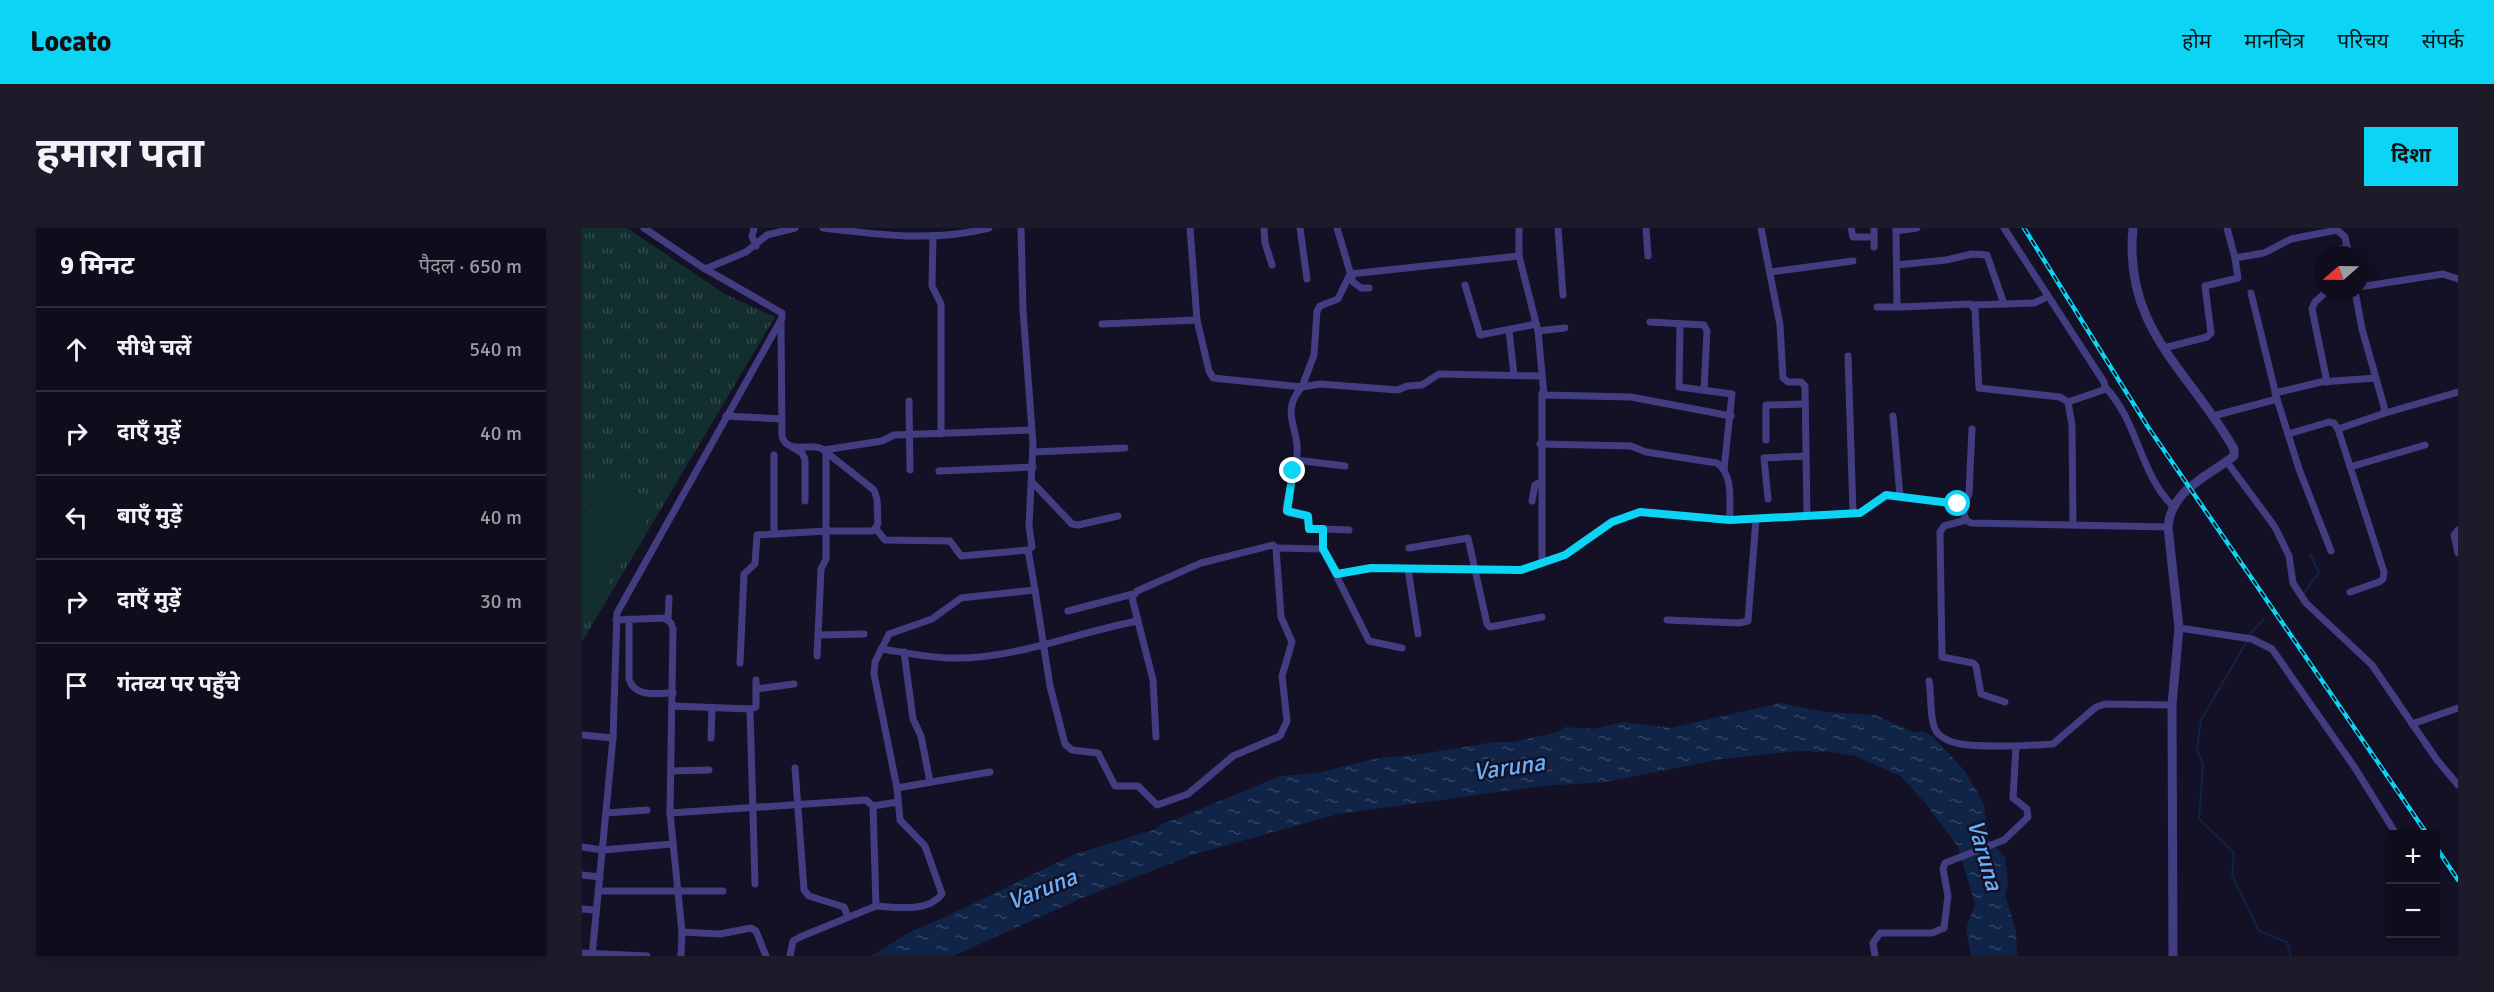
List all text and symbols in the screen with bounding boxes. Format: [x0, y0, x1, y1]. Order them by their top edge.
text: Locato [30, 25, 111, 59]
text: होम [2182, 28, 2211, 54]
text: मानचित्र [2244, 28, 2304, 54]
text: परिचय [2337, 28, 2389, 54]
text: संपर्क [2422, 28, 2464, 54]
button: दिशा [2364, 127, 2458, 186]
text: हमारा पता [36, 128, 204, 179]
north arrow [2314, 246, 2368, 300]
text: 9 मिनट [60, 250, 134, 282]
text: पैदल · 650 m [419, 254, 522, 279]
icon: ahead [60, 333, 93, 366]
text: सीधे चलें [117, 334, 191, 361]
text: 540 m [469, 337, 522, 362]
icon: right [60, 417, 93, 450]
text: दाएँ मुड़ें [117, 418, 181, 445]
text: 40 m [480, 421, 522, 446]
route end [1279, 457, 1305, 483]
route start [1944, 490, 1970, 516]
icon: left [60, 501, 93, 534]
text: बाएँ मुड़ें [117, 502, 182, 529]
text: 40 m [480, 505, 522, 530]
icon: right [60, 585, 93, 618]
text: दाएँ मुड़ें [117, 586, 181, 613]
text: 30 m [480, 589, 522, 614]
icon: arrive [60, 669, 93, 702]
text: गंतव्य पर पहुँचे [117, 670, 240, 697]
water label: Varuna [1471, 747, 1548, 787]
water label: Varuna [1961, 816, 2010, 895]
map controls [2386, 830, 2440, 938]
button: + [2386, 830, 2440, 884]
water label: Varuna [1003, 861, 1082, 916]
button: − [2386, 884, 2440, 938]

